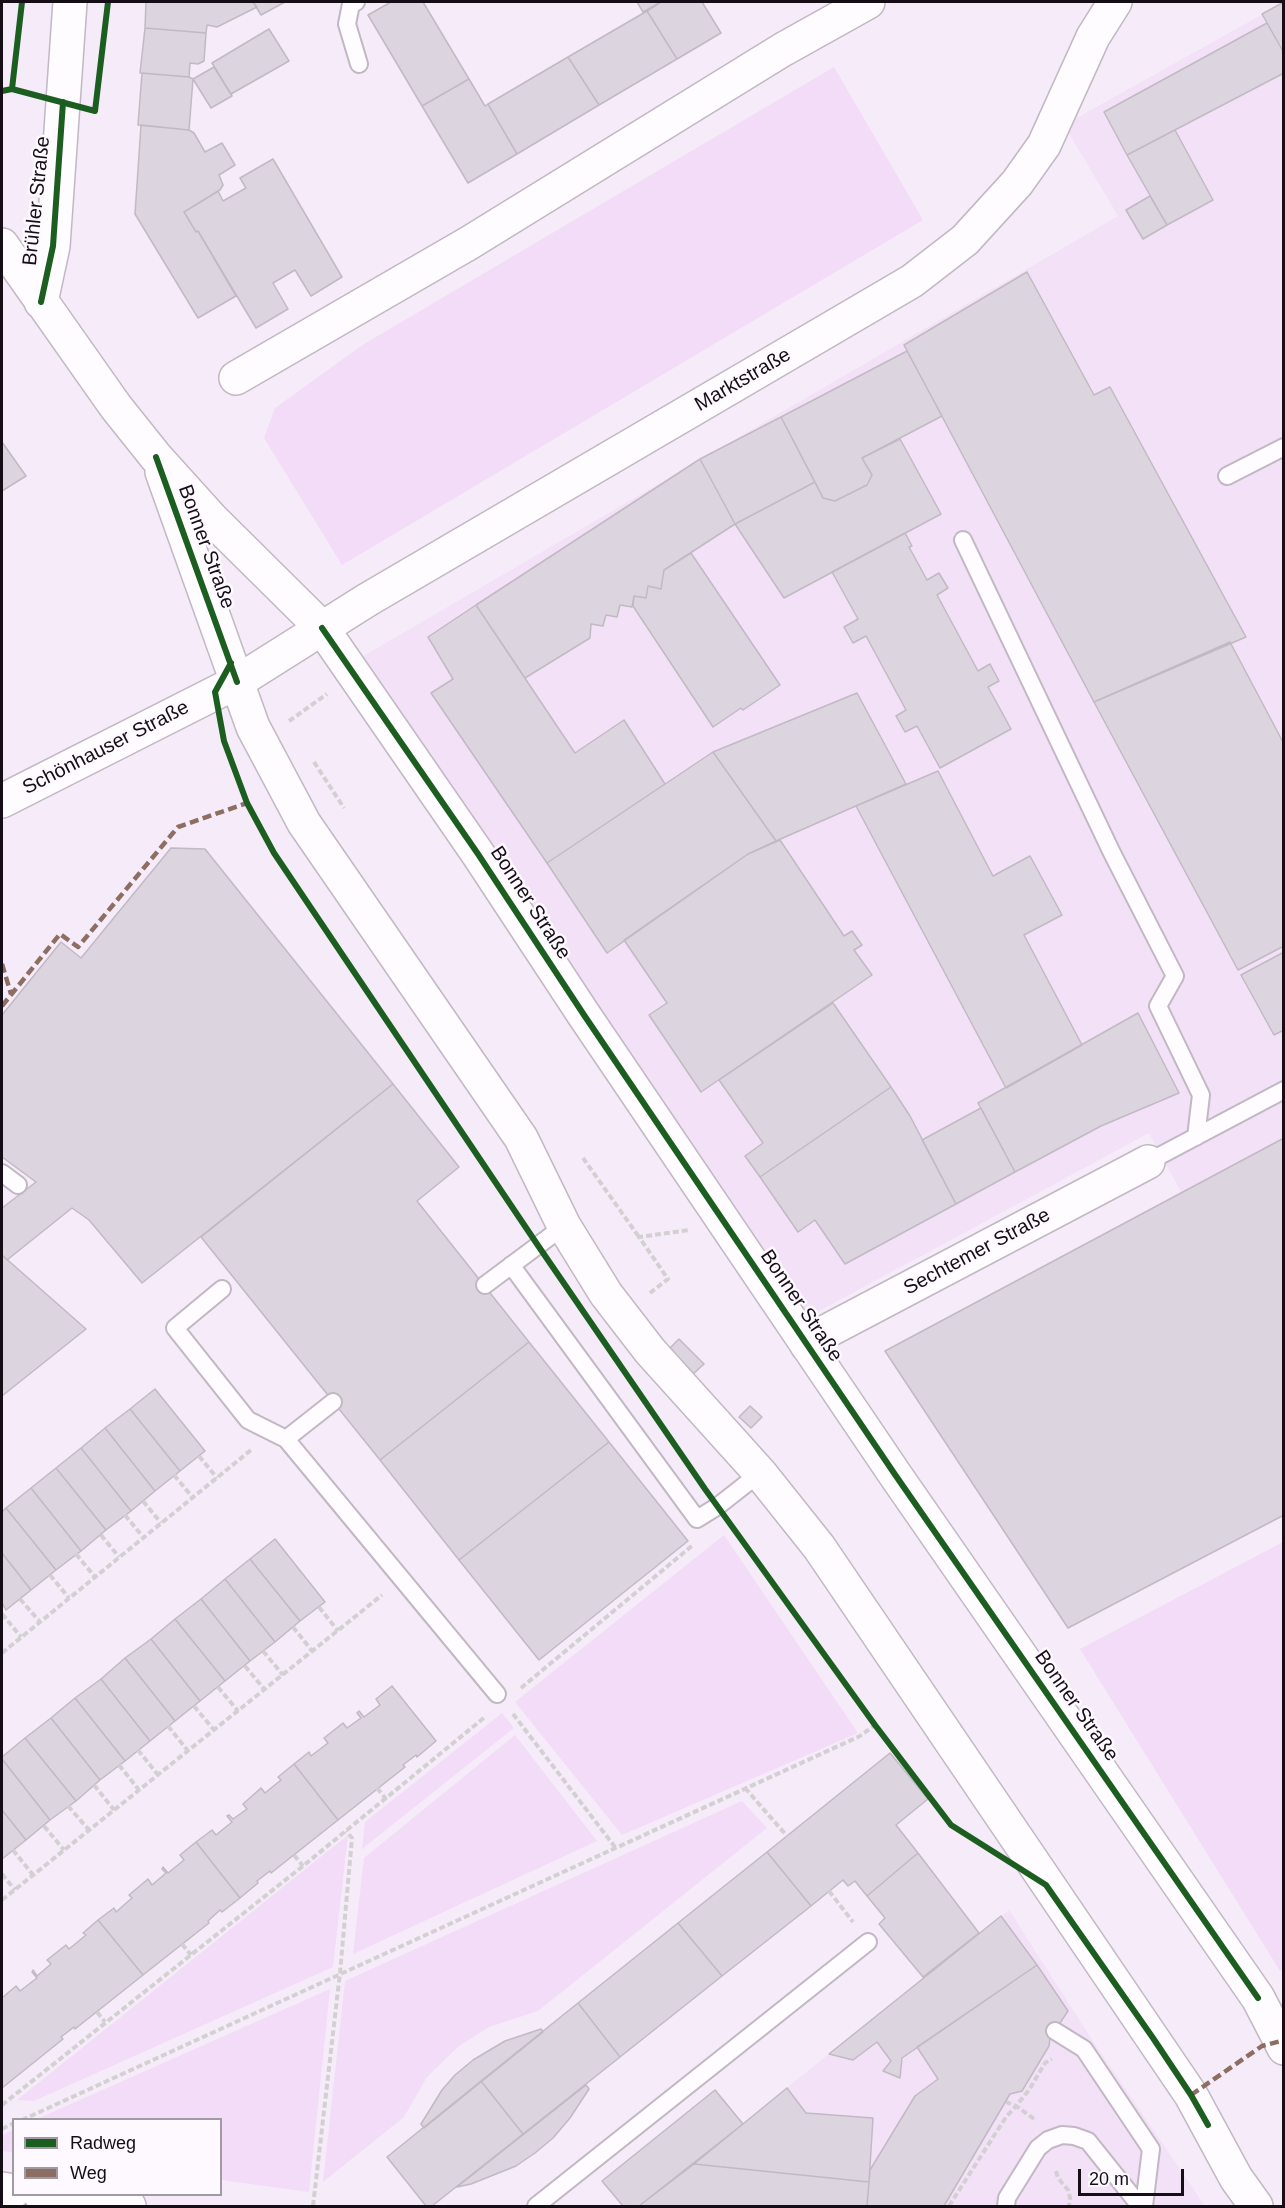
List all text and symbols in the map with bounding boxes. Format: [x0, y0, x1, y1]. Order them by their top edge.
street label: Brühler Straße [18, 135, 56, 267]
street label: Marktstraße [691, 343, 795, 417]
street label: Bonner Straße [172, 482, 240, 612]
street label: Schönhauser Straße [19, 696, 193, 800]
street label: Bonner Straße [485, 842, 575, 964]
street label: Sechtemer Straße [900, 1203, 1054, 1301]
street label: Bonner Straße [755, 1245, 847, 1367]
street label: Bonner Straße [1029, 1646, 1123, 1766]
legend [12, 2118, 222, 2196]
text: Radweg [70, 2133, 136, 2153]
scale bar [1081, 2157, 1188, 2195]
text: Weg [70, 2163, 107, 2183]
text: 20 m [1089, 2169, 1129, 2189]

